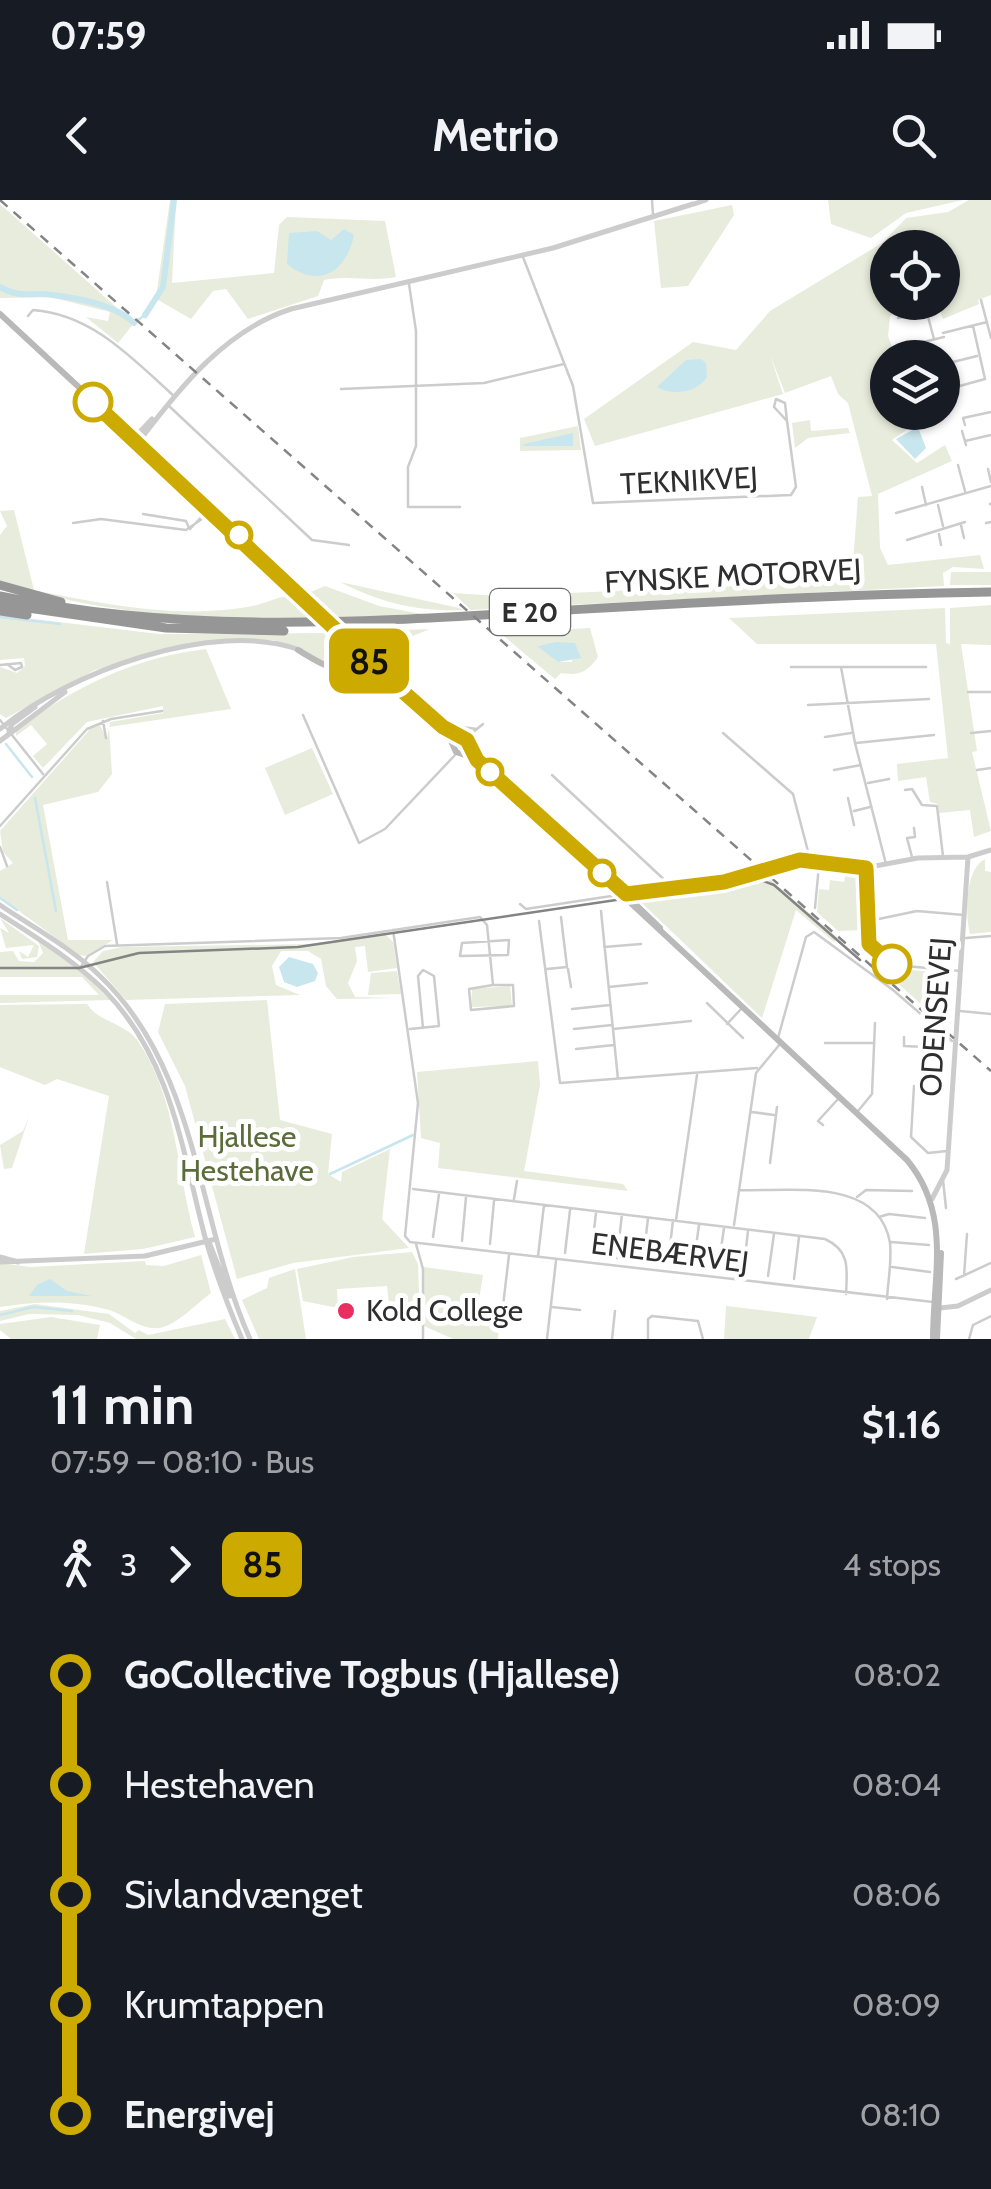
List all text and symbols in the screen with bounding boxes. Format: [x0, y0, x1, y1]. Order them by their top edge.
text: 07:59 [50, 12, 146, 59]
icon: back [50, 108, 105, 163]
text: Metrio [432, 108, 559, 162]
icon: search [886, 108, 941, 163]
map controls [870, 230, 960, 430]
button: locate [870, 230, 960, 320]
button: layers [870, 340, 960, 430]
unlabelled marker [74, 383, 112, 421]
street label: TEKNIKVEJ [619, 458, 759, 503]
unlabelled marker [226, 522, 252, 548]
street label: FYNSKE MOTORVEJ [604, 550, 862, 601]
road number: E 20 [490, 589, 570, 635]
line badge: 85 [324, 628, 414, 694]
text: 85 [349, 640, 389, 683]
unlabelled marker [477, 759, 503, 785]
unlabelled marker [589, 860, 615, 886]
street label: ODENSEVEJ [911, 936, 960, 1098]
unlabelled marker [873, 945, 911, 983]
park label: Hjallese Hestehave [180, 1118, 314, 1189]
street label: ENEBÆRVEJ [589, 1224, 751, 1281]
place label: Kold College [366, 1292, 523, 1329]
marker: Kold College [335, 1300, 357, 1322]
text: 11 min [50, 1371, 194, 1438]
text: $1.16 [862, 1401, 941, 1448]
text: 07:59 – 08:10 · Bus [50, 1442, 314, 1481]
icon: walk [50, 1537, 105, 1592]
icon: forward [152, 1537, 207, 1592]
text: 85 [242, 1543, 282, 1586]
text: 3 [120, 1545, 137, 1584]
text: 4 stops [843, 1545, 941, 1584]
text: GoCollective Togbus (Hjallese) [124, 1651, 621, 1698]
text: 08:02 [854, 1655, 941, 1694]
text: Hestehaven [124, 1761, 315, 1808]
text: 08:04 [852, 1765, 941, 1804]
text: Sivlandvænget [124, 1871, 363, 1918]
text: 08:06 [852, 1875, 941, 1914]
text: Krumtappen [124, 1981, 325, 2028]
text: 08:09 [852, 1985, 941, 2024]
text: Energivej [124, 2091, 275, 2138]
text: 08:10 [860, 2095, 941, 2134]

